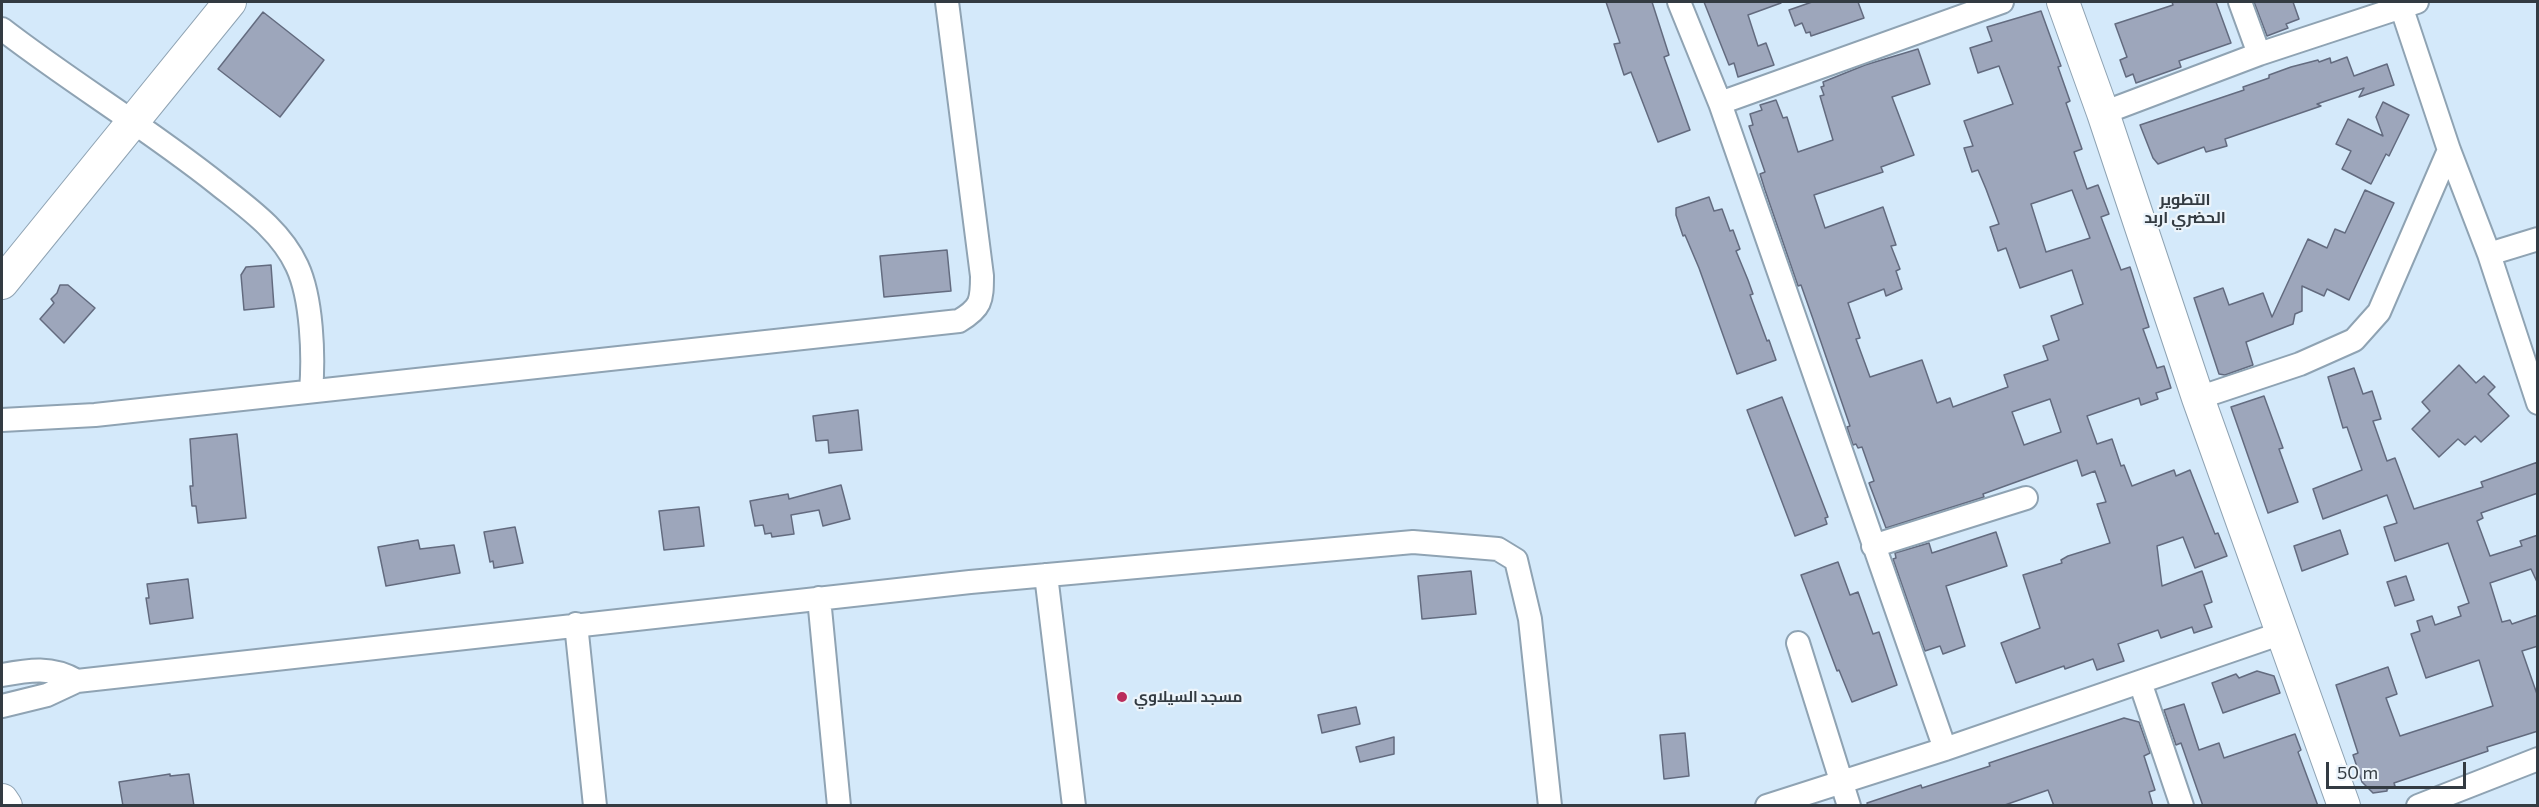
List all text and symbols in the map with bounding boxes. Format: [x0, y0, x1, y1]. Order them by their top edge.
district label: التطوير الحضري اربد [2144, 190, 2226, 228]
place label: مسجد السيلاوي [1134, 688, 1242, 706]
marker: مسجد السيلاوي [1115, 690, 1129, 704]
scale bar [2329, 750, 2468, 788]
text: 50 m [2337, 761, 2378, 783]

